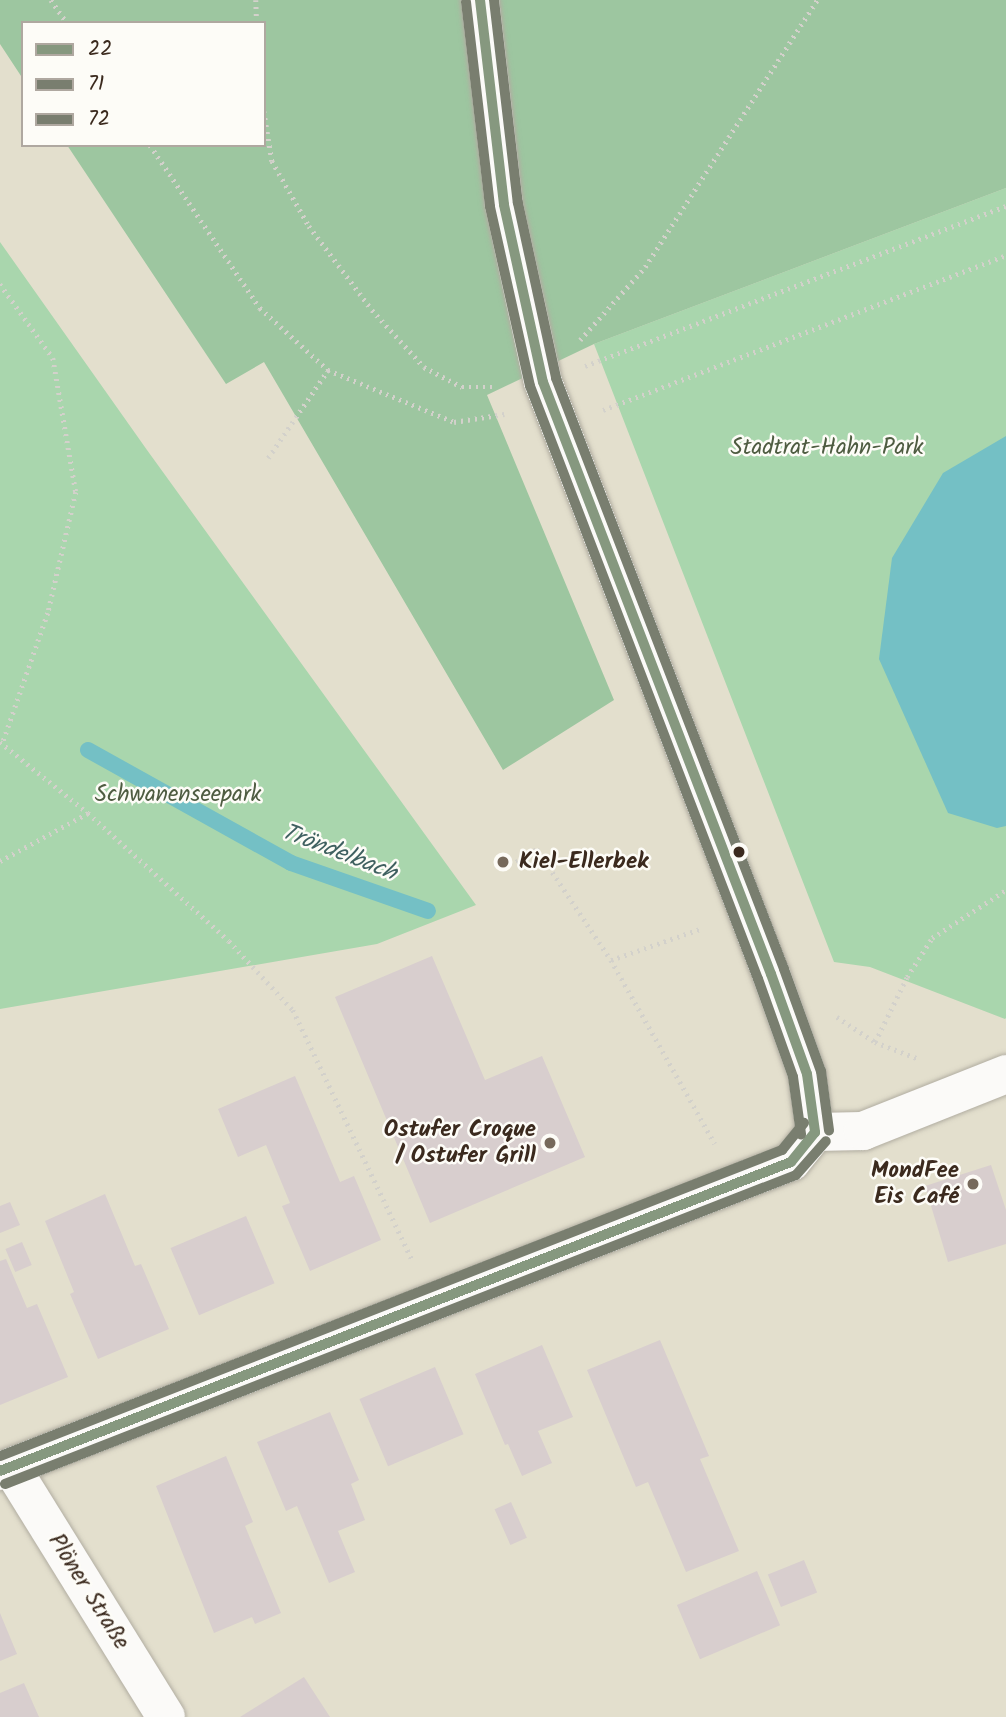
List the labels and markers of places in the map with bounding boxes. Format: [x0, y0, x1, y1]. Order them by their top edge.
unlabelled marker [732, 845, 746, 859]
place label: Kiel-Ellerbek [519, 848, 648, 876]
marker: Kiel-Ellerbek [493, 852, 513, 872]
place label: Ostufer Croque / Ostufer Grill [384, 1116, 536, 1170]
marker: Ostufer Croque / Ostufer Grill [542, 1135, 558, 1151]
place label: MondFee Eis Café [871, 1157, 959, 1211]
marker: MondFee Eis Café [965, 1176, 981, 1192]

